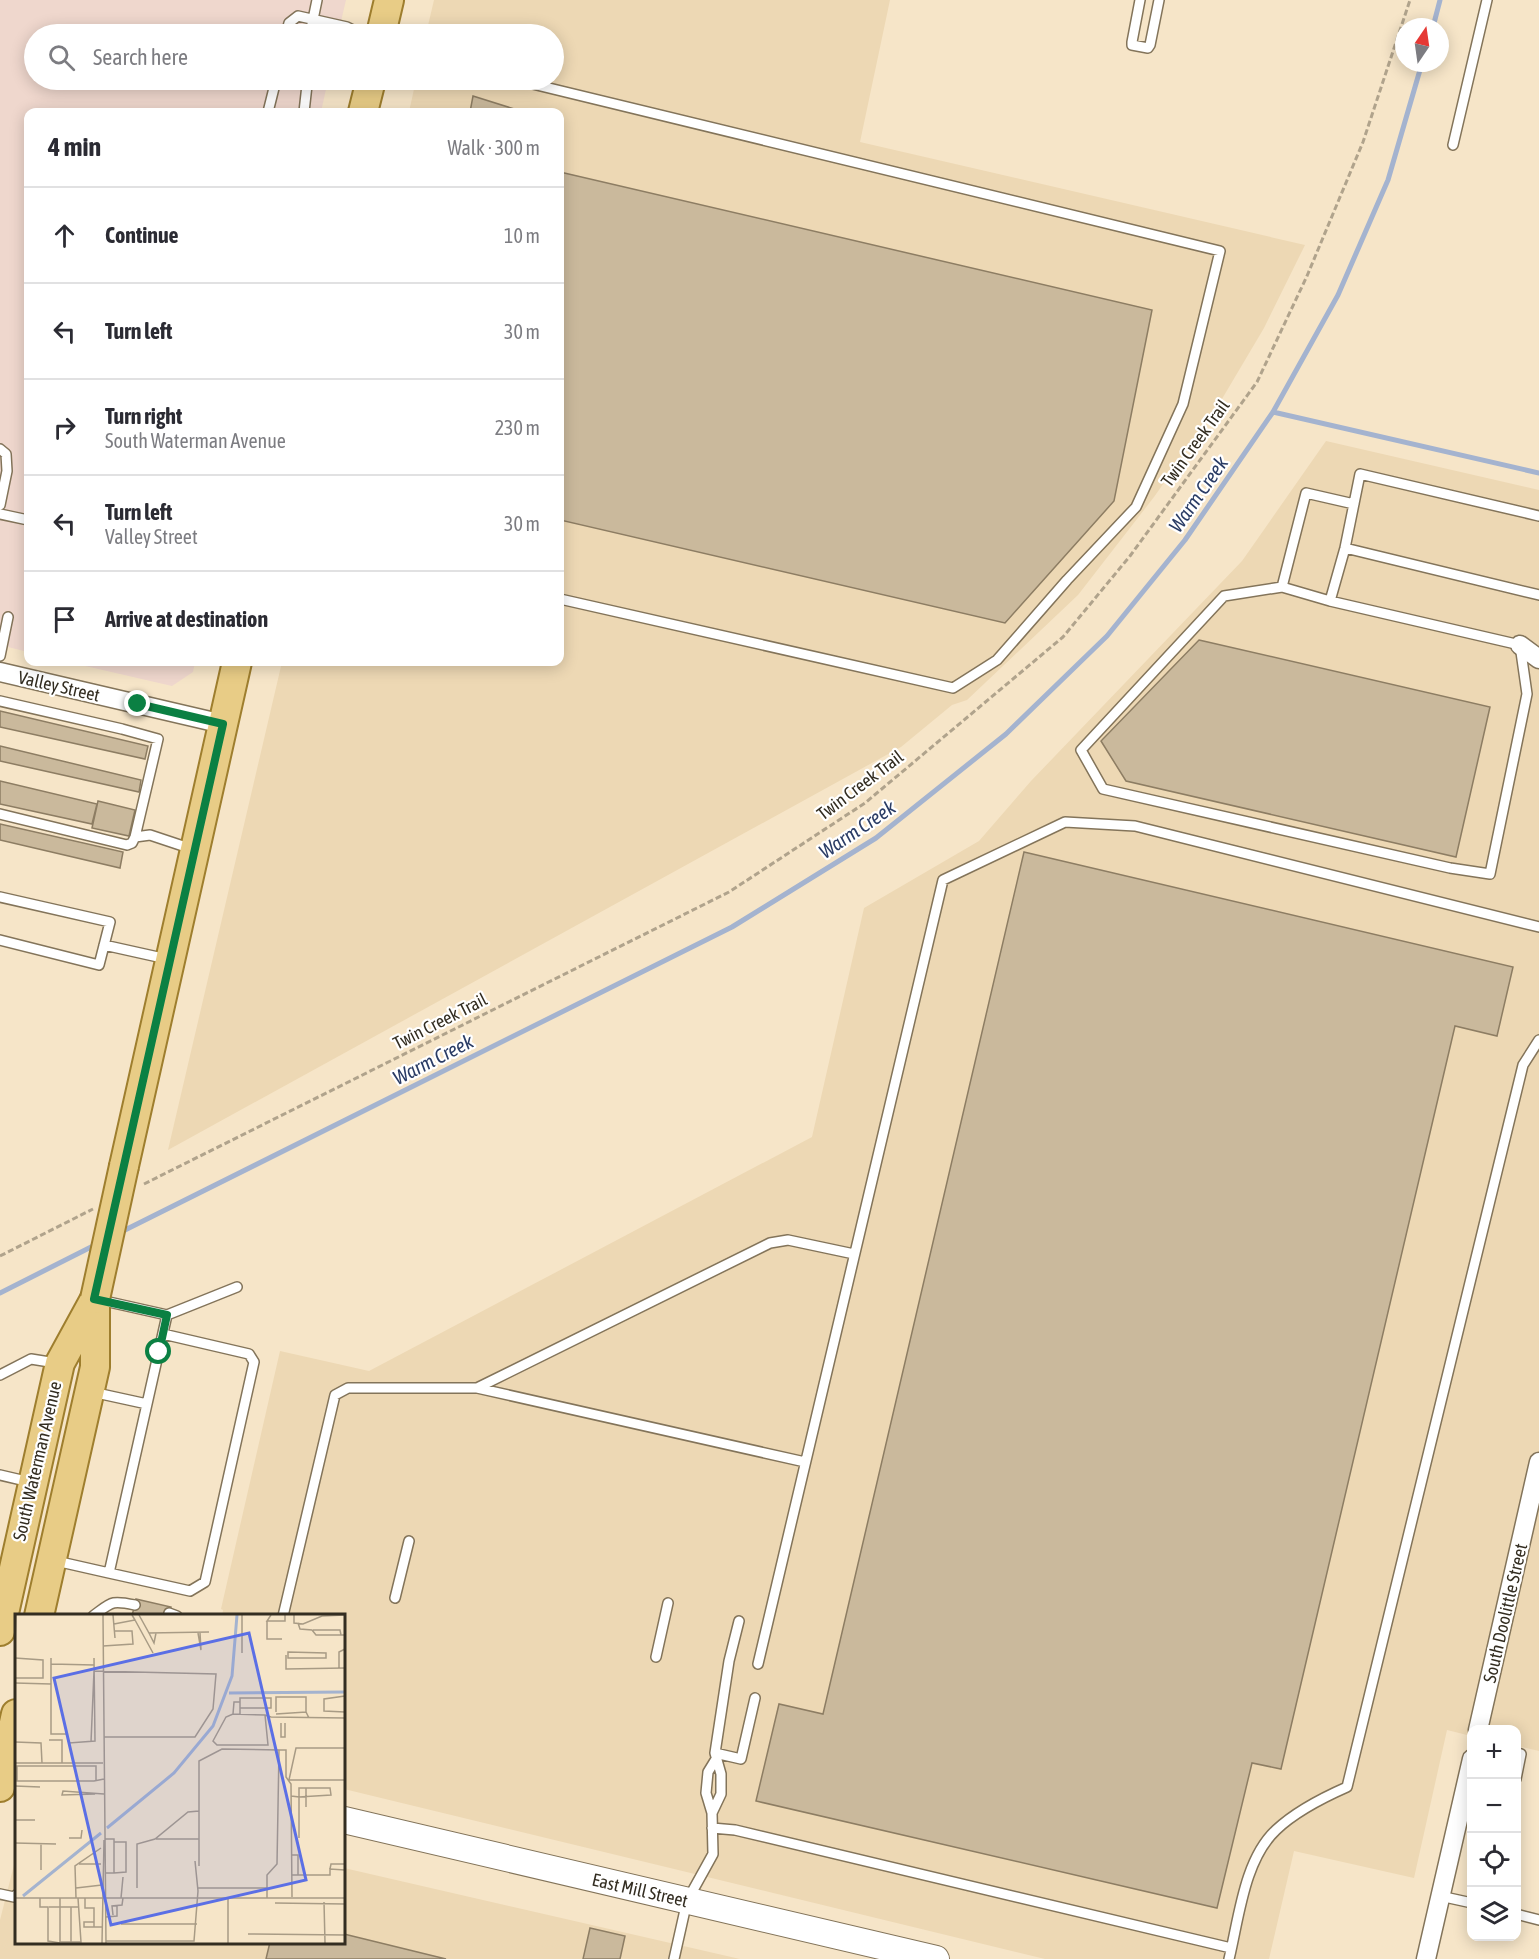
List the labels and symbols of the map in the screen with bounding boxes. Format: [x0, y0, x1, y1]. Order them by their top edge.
north arrow [1395, 18, 1449, 72]
street label: Twin Creek Trail [1156, 395, 1234, 491]
water label: Warm Creek [1164, 452, 1233, 536]
street label: Valley Street [16, 666, 102, 706]
route end [124, 690, 150, 716]
street label: Twin Creek Trail [813, 746, 907, 824]
water label: Warm Creek [814, 795, 900, 863]
street label: Twin Creek Trail [390, 988, 491, 1054]
water label: Warm Creek [389, 1029, 477, 1089]
route start [145, 1338, 171, 1364]
street label: South Waterman Avenue [8, 1379, 66, 1543]
street label: South Doolittle Street [1479, 1541, 1531, 1685]
inset map [15, 1614, 345, 1944]
street label: East Mill Street [590, 1869, 690, 1911]

